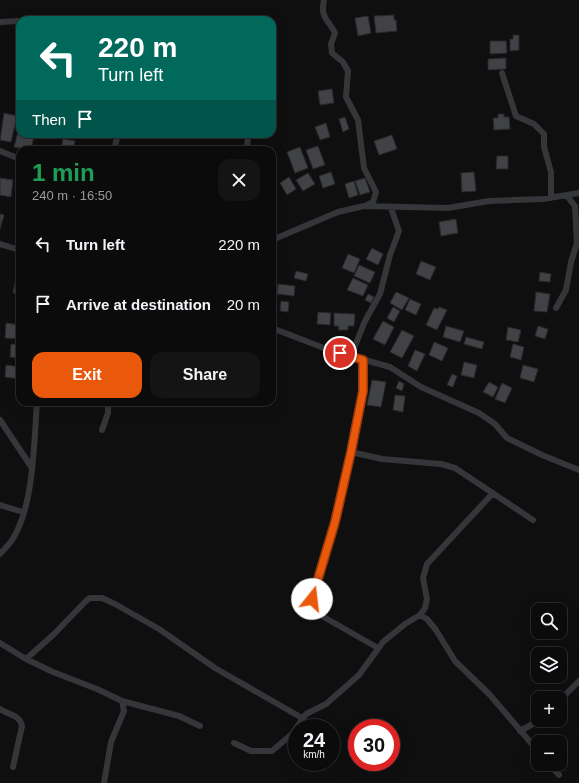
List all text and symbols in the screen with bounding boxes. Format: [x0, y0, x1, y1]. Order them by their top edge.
icon: left [32, 32, 84, 84]
text: 220 m [98, 32, 177, 63]
text: Turn left [98, 65, 163, 85]
icon: arrive [74, 108, 96, 130]
text: Then [32, 111, 66, 128]
text: 1 min [32, 159, 95, 186]
button: close [218, 159, 260, 201]
text: 240 m · 16:50 [32, 188, 112, 203]
icon: left [32, 233, 54, 255]
text: Turn left [66, 236, 125, 253]
text: 220 m [218, 236, 260, 253]
icon: arrive [32, 293, 54, 315]
text: Arrive at destination [66, 296, 211, 313]
text: 20 m [227, 296, 260, 313]
pin [323, 336, 357, 370]
icon: arrive [329, 342, 351, 364]
button: Exit [32, 352, 142, 398]
button: Share [150, 352, 260, 398]
position arrow [291, 578, 333, 620]
map controls [531, 603, 567, 771]
button: search [531, 603, 567, 639]
button: layers [531, 647, 567, 683]
button: + [531, 691, 567, 727]
speed limit sign: 30 [348, 719, 400, 771]
text: 24 [303, 729, 325, 751]
button: − [531, 735, 567, 771]
text: km/h [303, 749, 325, 760]

